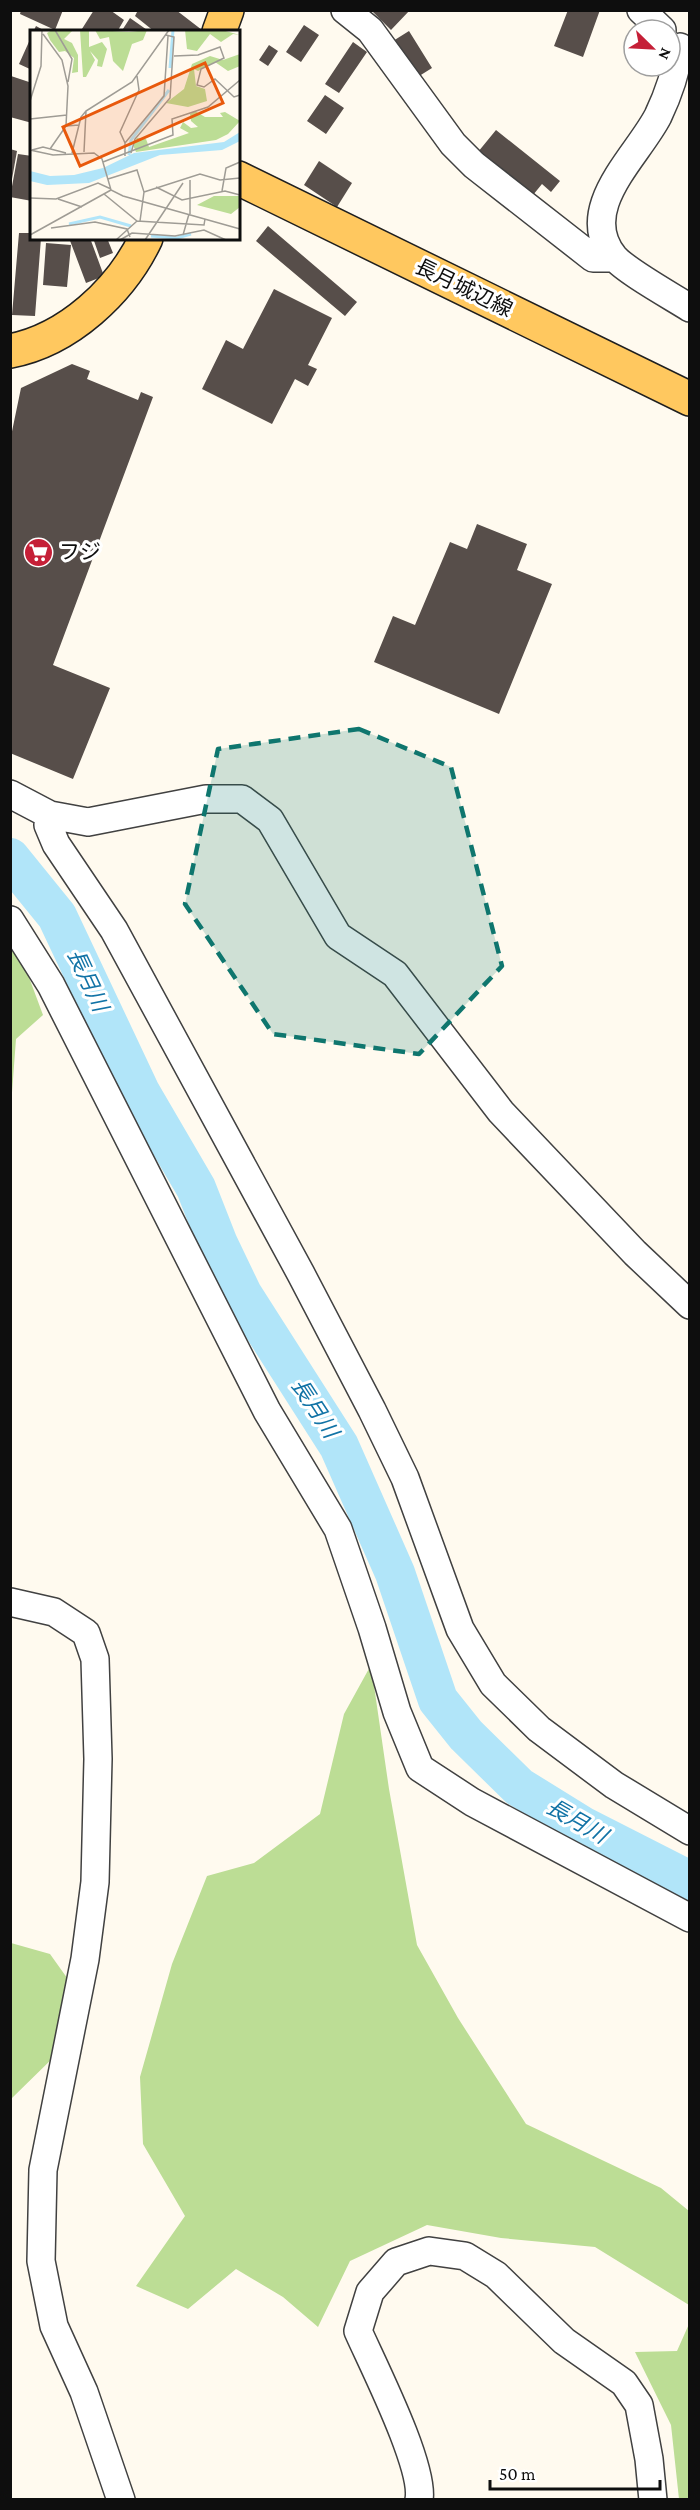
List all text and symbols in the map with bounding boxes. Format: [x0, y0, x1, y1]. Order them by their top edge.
north arrow [622, 18, 682, 78]
inset map [30, 30, 240, 240]
text: N [655, 45, 675, 62]
street label: 長月城辺線 [412, 254, 516, 322]
supermarket icon: フジ [22, 536, 54, 568]
place label: フジ [59, 540, 101, 564]
water label: 長月川 [63, 945, 114, 1017]
water label: 長月川 [287, 1374, 345, 1444]
water label: 長月川 [542, 1794, 614, 1849]
scale bar [490, 2453, 660, 2491]
text: 50 m [499, 2464, 536, 2484]

